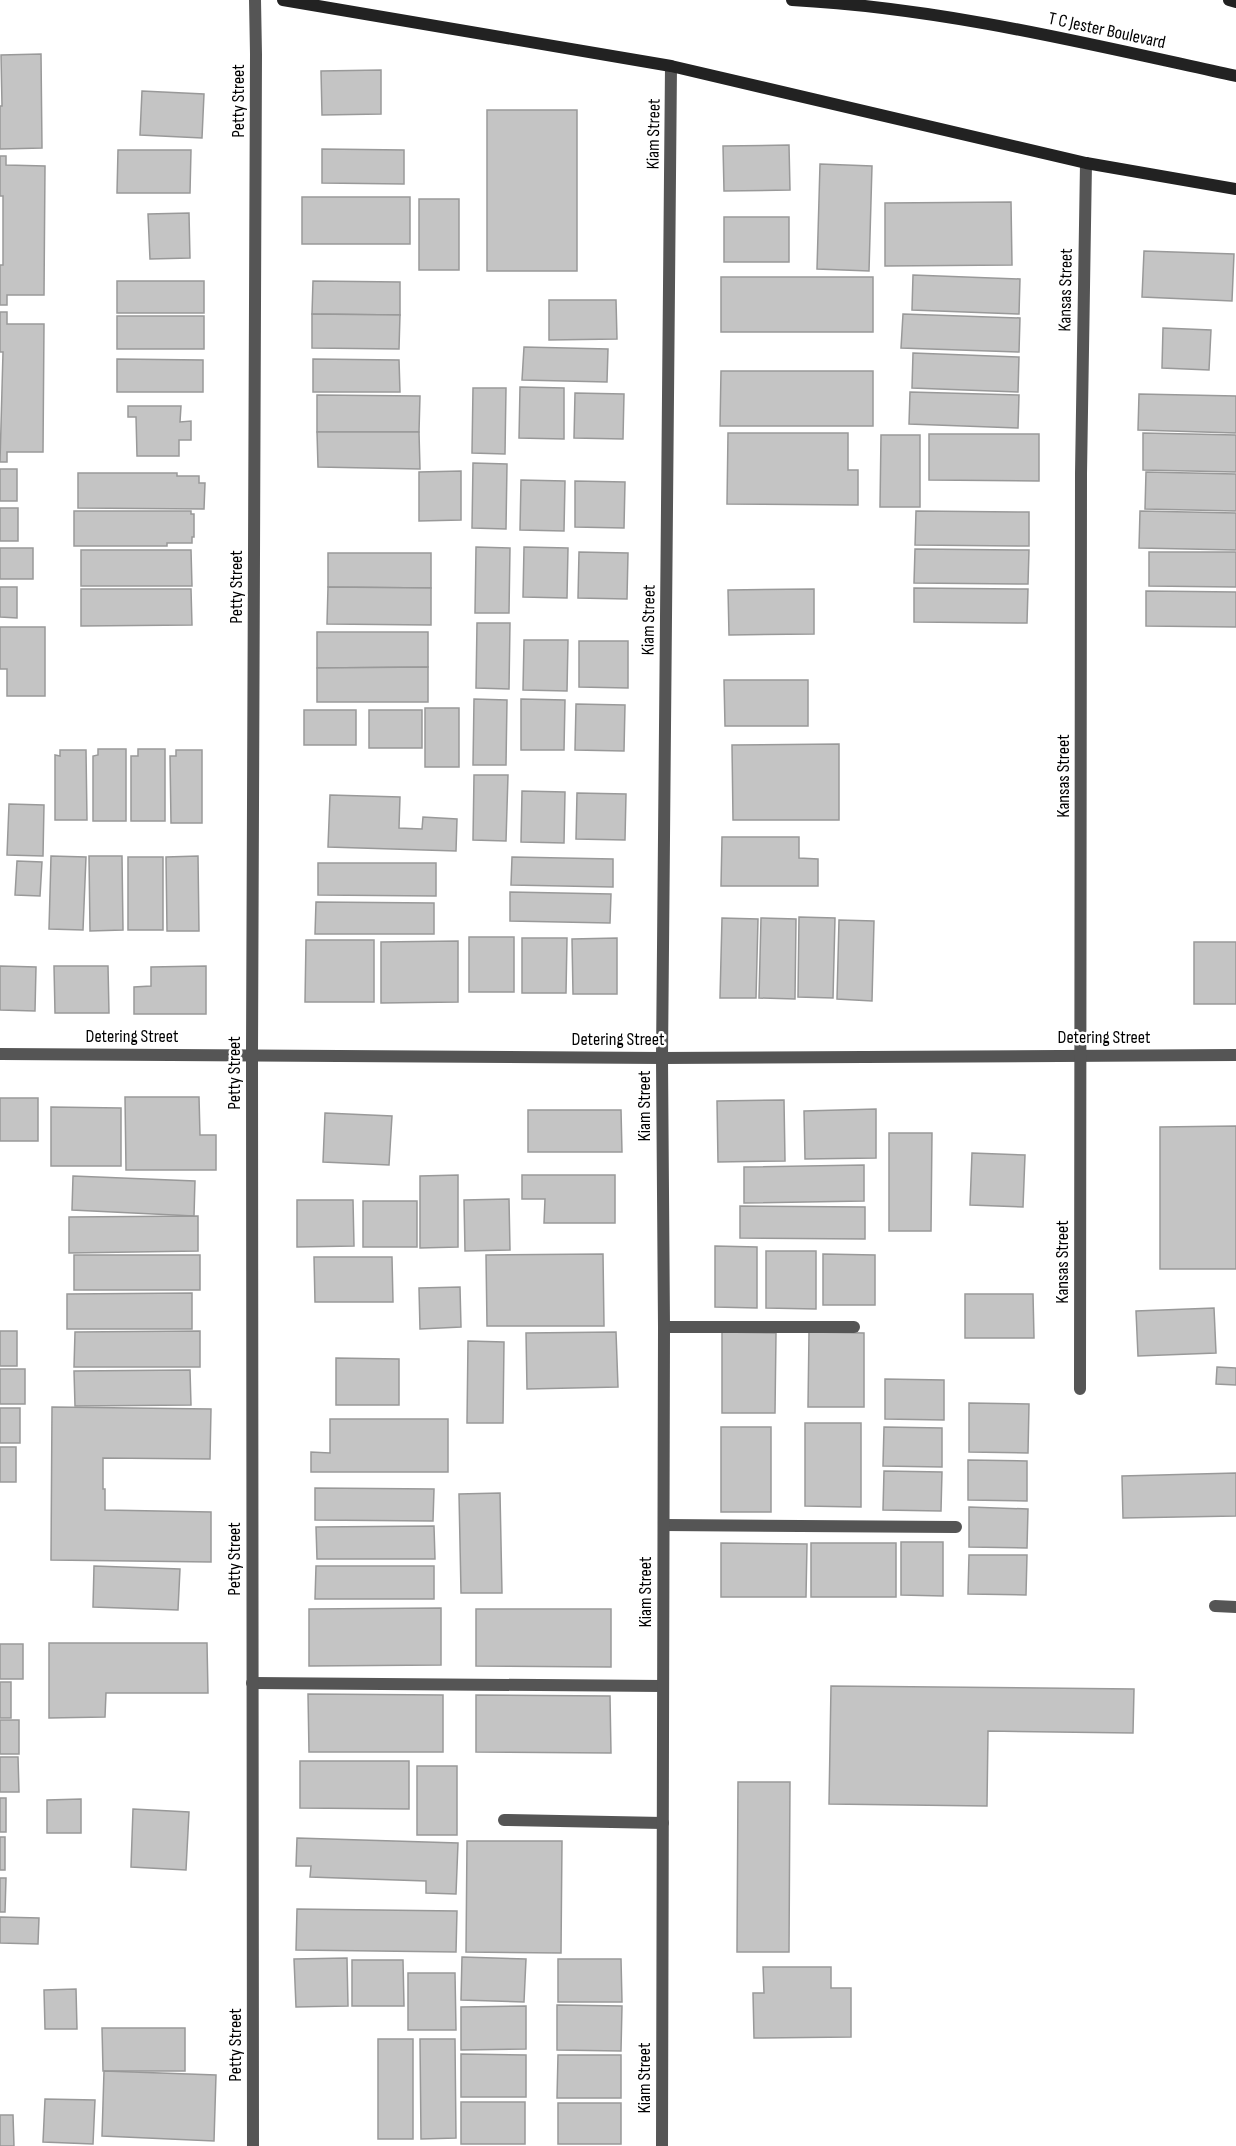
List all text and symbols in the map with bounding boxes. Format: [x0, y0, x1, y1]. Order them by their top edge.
street label: T C Jester Boulevard [1046, 8, 1167, 53]
street label: Petty Street [228, 64, 249, 138]
street label: Kiam Street [642, 98, 665, 170]
street label: Kansas Street [1054, 248, 1077, 332]
street label: Petty Street [226, 550, 247, 624]
street label: Kiam Street [637, 584, 660, 656]
street label: Kansas Street [1053, 734, 1074, 818]
street label: Detering Street [86, 1026, 179, 1047]
street label: Detering Street [1058, 1027, 1151, 1048]
street label: Detering Street [572, 1029, 665, 1050]
street label: Petty Street [224, 1036, 245, 1110]
street label: Kiam Street [634, 1070, 655, 1141]
street label: Kansas Street [1052, 1220, 1073, 1304]
street label: Petty Street [224, 1522, 245, 1596]
street label: Kiam Street [635, 1556, 656, 1627]
street label: Petty Street [225, 2008, 246, 2082]
street label: Kiam Street [634, 2042, 655, 2113]

